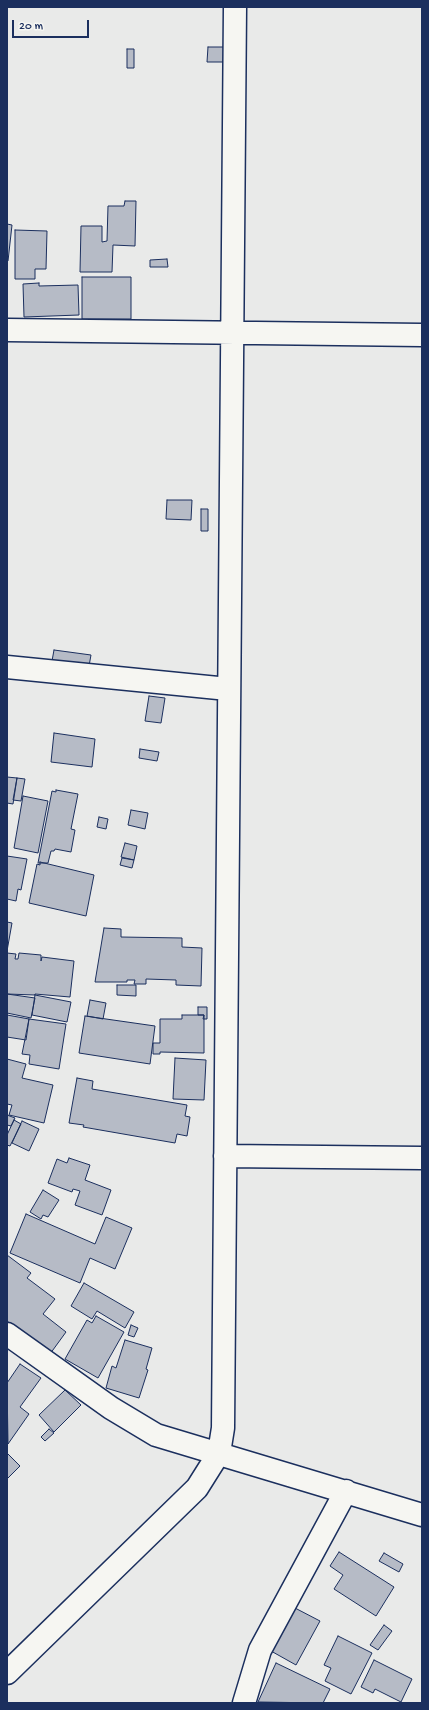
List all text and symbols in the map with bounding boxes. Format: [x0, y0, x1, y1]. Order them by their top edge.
scale bar [14, 12, 91, 38]
text: 20 m [19, 20, 43, 34]

